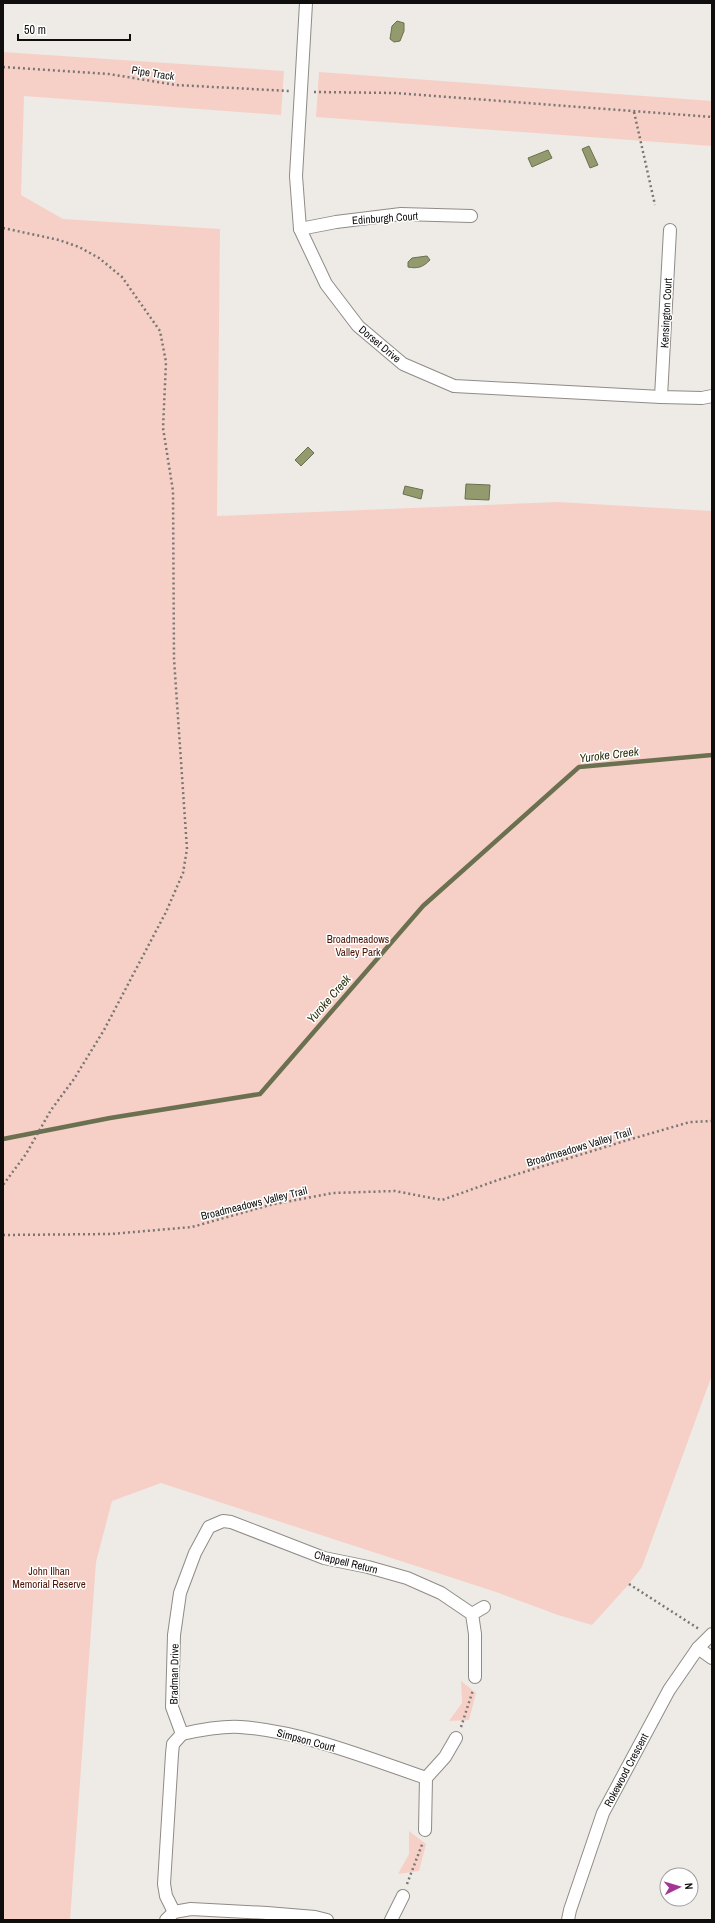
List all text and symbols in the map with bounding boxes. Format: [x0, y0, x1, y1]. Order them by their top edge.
scale bar [18, 16, 130, 42]
text: 50 m [24, 22, 46, 38]
street label: Pipe Track [131, 63, 176, 83]
street label: Edinburgh Court [351, 209, 419, 227]
street label: Kensington Court [657, 277, 675, 348]
street label: Dorset Drive [356, 322, 404, 366]
water label: Yuroke Creek [578, 743, 641, 767]
park label: Broadmeadows Valley Park [327, 932, 390, 959]
water label: Yuroke Creek [303, 970, 355, 1027]
street label: Broadmeadows Valley Trail [525, 1124, 633, 1170]
street label: Broadmeadows Valley Trail [199, 1183, 309, 1223]
street label: Chappell Return [313, 1547, 379, 1577]
park label: John Ilhan Memorial Reserve [12, 1564, 86, 1591]
street label: Bradman Drive [166, 1644, 182, 1704]
street label: Simpson Court [275, 1725, 337, 1755]
street label: Rokewood Crescent [601, 1730, 651, 1809]
north arrow [659, 1867, 699, 1907]
text: N [682, 1882, 696, 1890]

